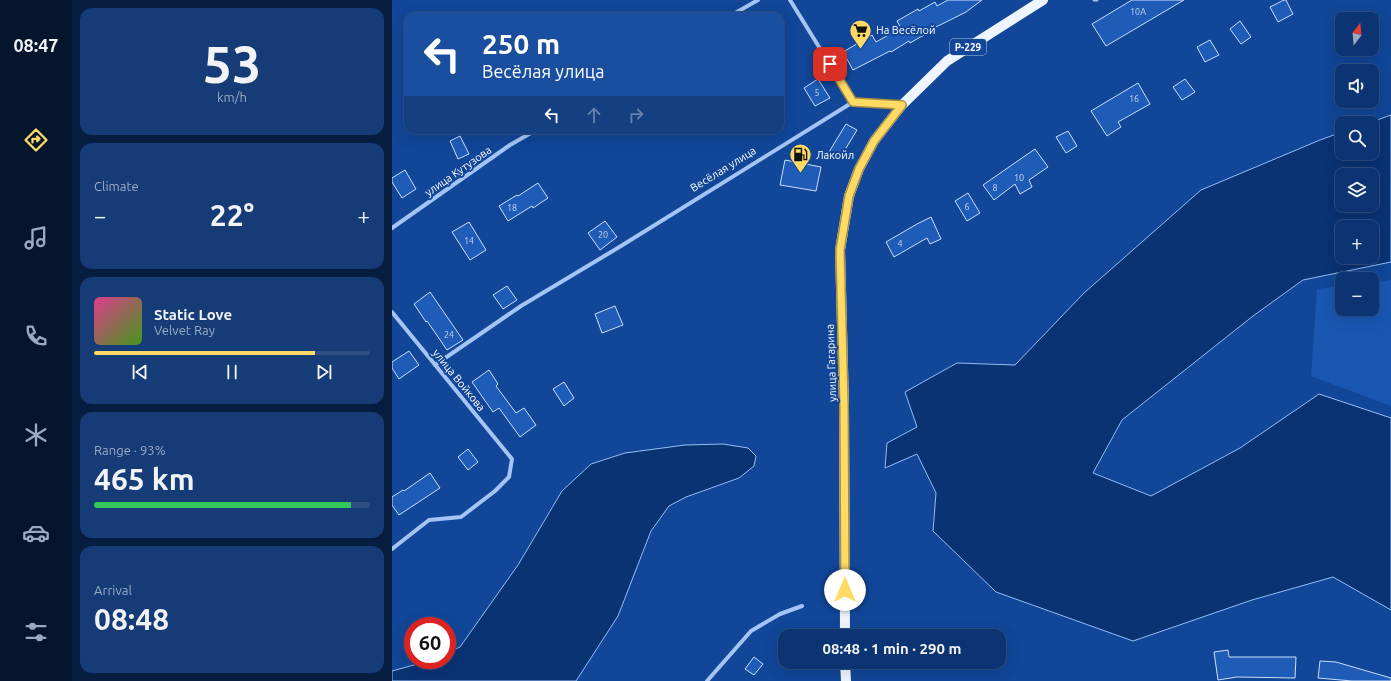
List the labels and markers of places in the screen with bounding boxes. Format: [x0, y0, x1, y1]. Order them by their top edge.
supermarket icon: На Весёлой [848, 17, 874, 50]
place label: На Весёлой [876, 24, 935, 36]
pin [813, 47, 847, 81]
fuel station icon: Лакойл [788, 142, 814, 175]
place label: Лакойл [816, 149, 854, 161]

